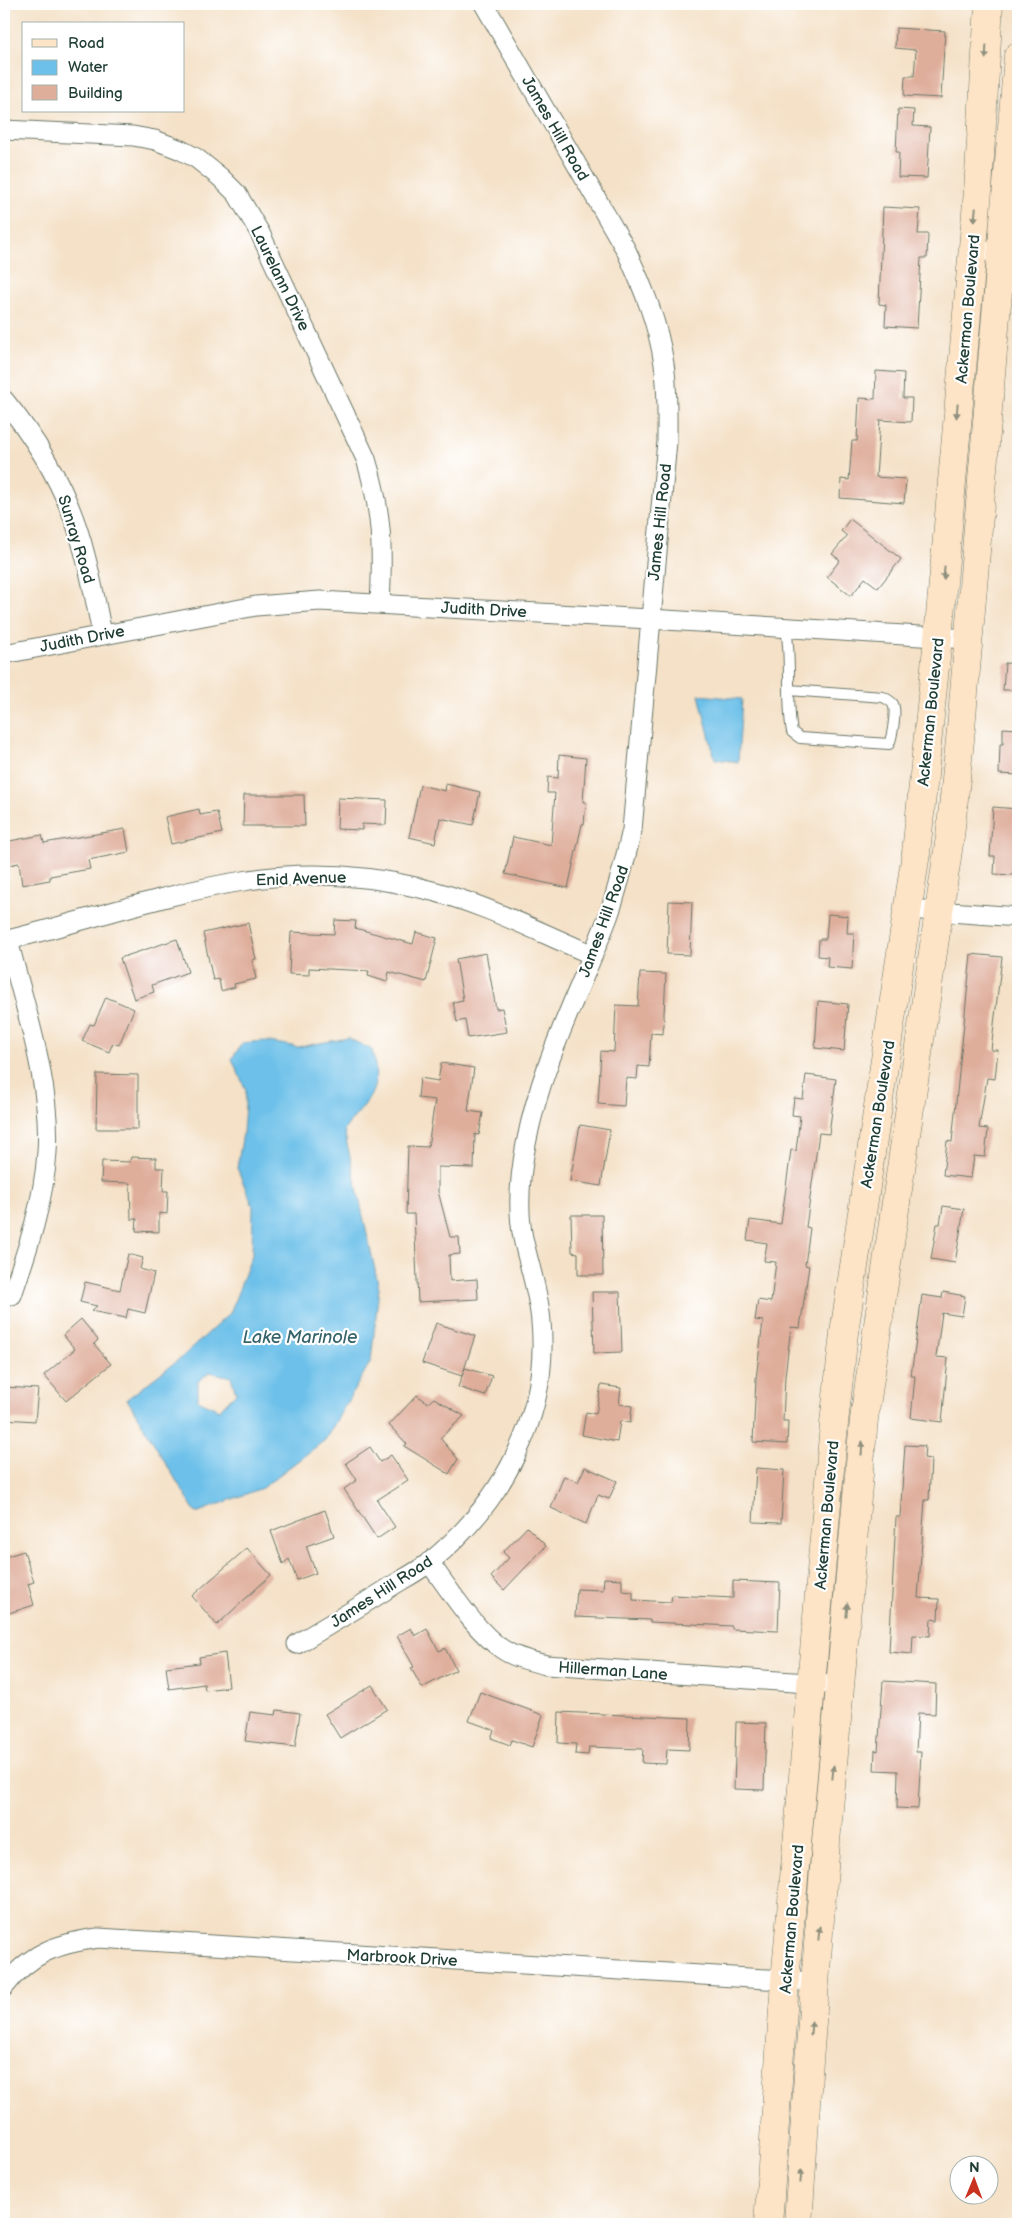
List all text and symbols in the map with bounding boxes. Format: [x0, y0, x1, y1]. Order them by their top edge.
legend [22, 22, 185, 112]
text: Road [68, 34, 104, 53]
one-way arrow [982, 45, 990, 61]
text: Water [68, 58, 108, 77]
street label: James Hill Road [517, 73, 592, 184]
text: Building [68, 84, 123, 103]
one-way arrow [971, 207, 979, 223]
street label: Laurelann Drive [246, 223, 313, 335]
street label: Ackerman Boulevard [953, 234, 984, 384]
one-way arrow [953, 403, 961, 419]
street label: James Hill Road [645, 463, 676, 582]
street label: Sunray Road [53, 493, 98, 586]
one-way arrow [940, 565, 948, 581]
street label: Judith Drive [441, 599, 528, 622]
street label: Judith Drive [38, 622, 127, 657]
street label: Ackerman Boulevard [914, 637, 949, 787]
street label: James Hill Road [575, 863, 633, 980]
street label: Enid Avenue [255, 868, 347, 891]
street label: Ackerman Boulevard [857, 1039, 900, 1189]
water label: Lake Marinole [243, 1327, 357, 1348]
street label: Ackerman Boulevard [812, 1440, 843, 1590]
one-way arrow [858, 1440, 866, 1456]
street label: James Hill Road [327, 1552, 436, 1632]
one-way arrow [843, 1601, 851, 1617]
street label: Hillerman Lane [558, 1658, 669, 1685]
one-way arrow [829, 1763, 837, 1779]
street label: Ackerman Boulevard [777, 1844, 808, 1994]
one-way arrow [815, 1925, 823, 1941]
street label: Marbrook Drive [346, 1946, 458, 1971]
one-way arrow [808, 2020, 816, 2036]
north arrow [950, 2156, 1000, 2206]
text: N [969, 2159, 980, 2176]
one-way arrow [797, 2167, 805, 2183]

